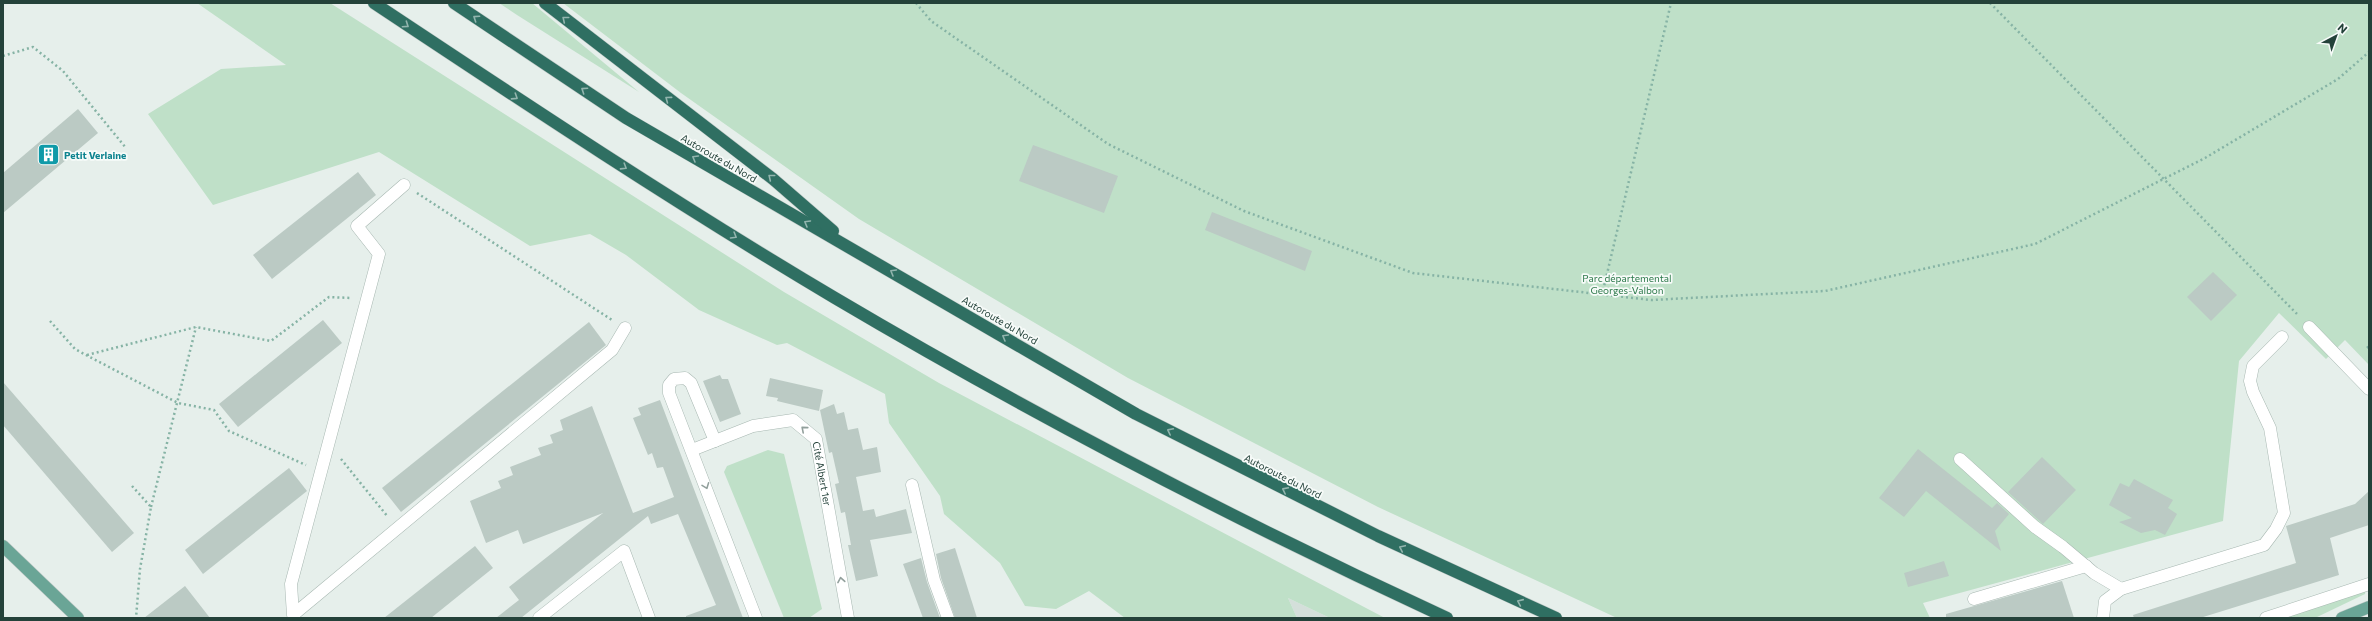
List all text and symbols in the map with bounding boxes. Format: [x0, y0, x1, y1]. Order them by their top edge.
one-way arrow [473, 15, 480, 23]
north arrow [2316, 16, 2356, 56]
one-way arrow [563, 17, 570, 24]
one-way arrow [402, 20, 409, 28]
text: N [2336, 20, 2350, 36]
one-way arrow [581, 87, 588, 95]
one-way arrow [510, 92, 517, 99]
one-way arrow [665, 96, 672, 103]
street label: Autoroute du Nord [679, 131, 759, 185]
building icon: Petit Verlaine [35, 142, 61, 168]
place label: Petit Verlaine [64, 149, 126, 161]
one-way arrow [692, 155, 699, 162]
one-way arrow [620, 163, 627, 170]
one-way arrow [769, 175, 776, 182]
one-way arrow [804, 220, 811, 227]
one-way arrow [730, 232, 737, 239]
one-way arrow [890, 270, 897, 277]
park label: Parc départemental Georges-Valbon [1582, 272, 1672, 296]
street label: Autoroute du Nord [960, 293, 1040, 347]
one-way arrow [1002, 335, 1010, 342]
one-way arrow [801, 427, 809, 434]
one-way arrow [1166, 428, 1174, 436]
street label: Cité Albert 1er [811, 441, 834, 507]
street label: Autoroute du Nord [1242, 451, 1324, 501]
one-way arrow [701, 483, 709, 490]
one-way arrow [1282, 488, 1289, 495]
one-way arrow [1399, 544, 1406, 552]
one-way arrow [838, 577, 846, 583]
one-way arrow [1517, 599, 1524, 607]

